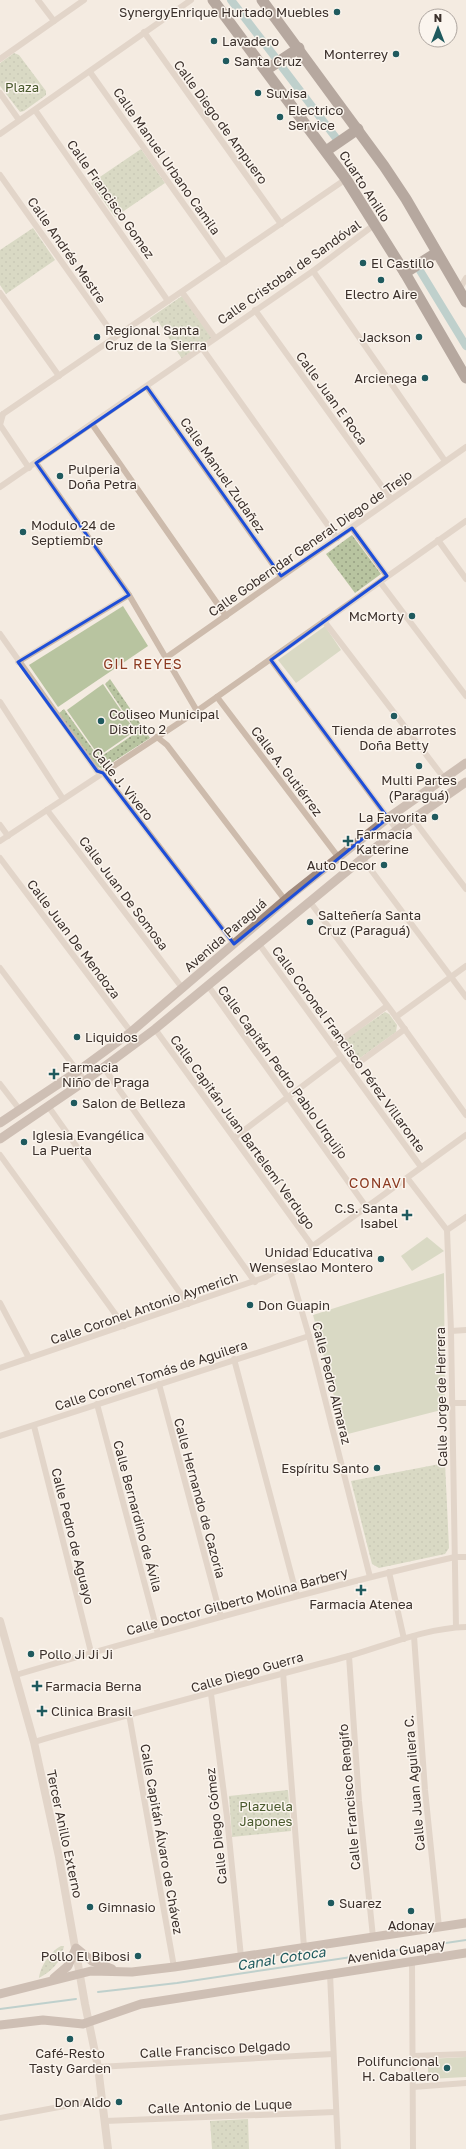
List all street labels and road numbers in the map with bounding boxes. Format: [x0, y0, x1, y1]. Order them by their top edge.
street label: Calle Diego de Ampuero [171, 57, 272, 187]
street label: Calle Manuel Urbano Camila [110, 84, 224, 238]
street label: Calle Francisco Gomez [64, 136, 158, 262]
street label: Cuarto Anillo [336, 147, 394, 225]
street label: Calle Andrés Mestre [24, 194, 110, 306]
street label: Calle Cristobal de Sandóval [214, 216, 364, 328]
street label: Calle Juan E Roca [293, 348, 371, 448]
street label: Calle Manuel Zudañez [177, 414, 269, 536]
street label: Calle Goberndar General Diego de Trejo [205, 466, 415, 620]
street label: Calle A. Gutiérrez [248, 723, 326, 819]
street label: Calle J. Vivero [89, 745, 157, 824]
street label: Calle Juan De Somosa [76, 833, 172, 953]
street label: Calle Juan De Mendoza [24, 876, 124, 1002]
street label: Avenida Paraguá [181, 895, 269, 975]
street label: Calle Coronel Francisco Pérez Villaronte [269, 943, 429, 1155]
street label: Calle Capitán Pedro Pablo Urquijo [215, 982, 351, 1162]
street label: Calle Capitán Juan Bartelemí Verdugo [167, 1032, 319, 1232]
street label: Calle Coronel Antonio Aymerich [48, 1268, 240, 1348]
street label: Calle Pedro Almaraz [309, 1320, 355, 1446]
street label: Calle Jorge de Herrera [432, 1327, 450, 1467]
street label: Calle Coronel Tomás de Aguilera [53, 1336, 249, 1414]
street label: Calle Hernando de Cazoria [171, 1416, 229, 1580]
street label: Calle Bernardino de Ávila [110, 1438, 166, 1594]
street label: Calle Pedro de Aguayo [48, 1466, 98, 1606]
street label: Calle Doctor Gilberto Molina Barbery [124, 1563, 350, 1638]
street label: Calle Diego Guerra [189, 1648, 305, 1696]
street label: Calle Juan Aguilera C. [400, 1714, 428, 1852]
street label: Calle Francisco Rengifo [335, 1723, 363, 1871]
street label: Calle Capitán Álvaro de Chávez [137, 1743, 187, 1936]
street label: Calle Diego Gómez [202, 1767, 230, 1885]
street label: Tercer Anillo Externo [44, 1768, 86, 1900]
street label: Avenida Guapay [346, 1935, 447, 1967]
street label: Calle Francisco Delgado [139, 2037, 291, 2061]
street label: Calle Antonio de Luque [148, 2095, 292, 2117]

